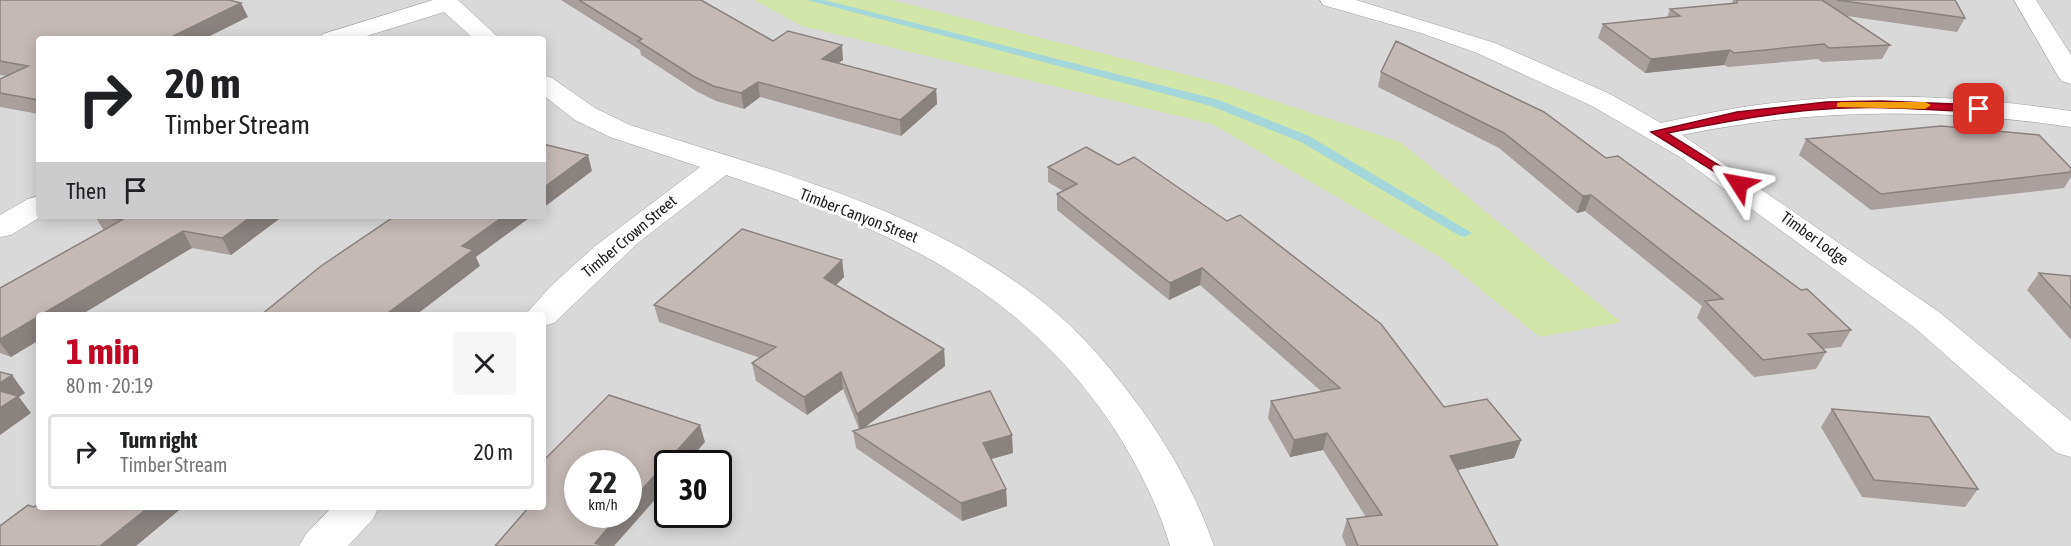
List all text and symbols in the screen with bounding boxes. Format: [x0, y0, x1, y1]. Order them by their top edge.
text: 20 m [165, 59, 240, 107]
icon: right [66, 60, 144, 138]
pin [1953, 83, 2004, 134]
icon: arrive [1962, 92, 1995, 125]
text: Timber Stream [165, 109, 310, 140]
position arrow [1707, 152, 1771, 216]
icon: arrive [119, 174, 152, 207]
text: Then [66, 178, 107, 204]
street label: Timber Canyon Street [797, 184, 921, 247]
street label: Timber Crown Street [578, 191, 680, 281]
street label: Timber Lodge [1777, 208, 1852, 269]
text: 1 min [66, 330, 140, 372]
button: close [453, 332, 516, 395]
text: 80 m · 20:19 [66, 374, 153, 397]
text: Turn right [120, 427, 197, 453]
icon: right [69, 435, 102, 468]
text: 20 m [473, 439, 513, 465]
speed limit sign: 30 [654, 450, 732, 528]
text: Timber Stream [120, 453, 227, 476]
text: 22 [589, 465, 617, 499]
text: km/h [588, 496, 618, 513]

